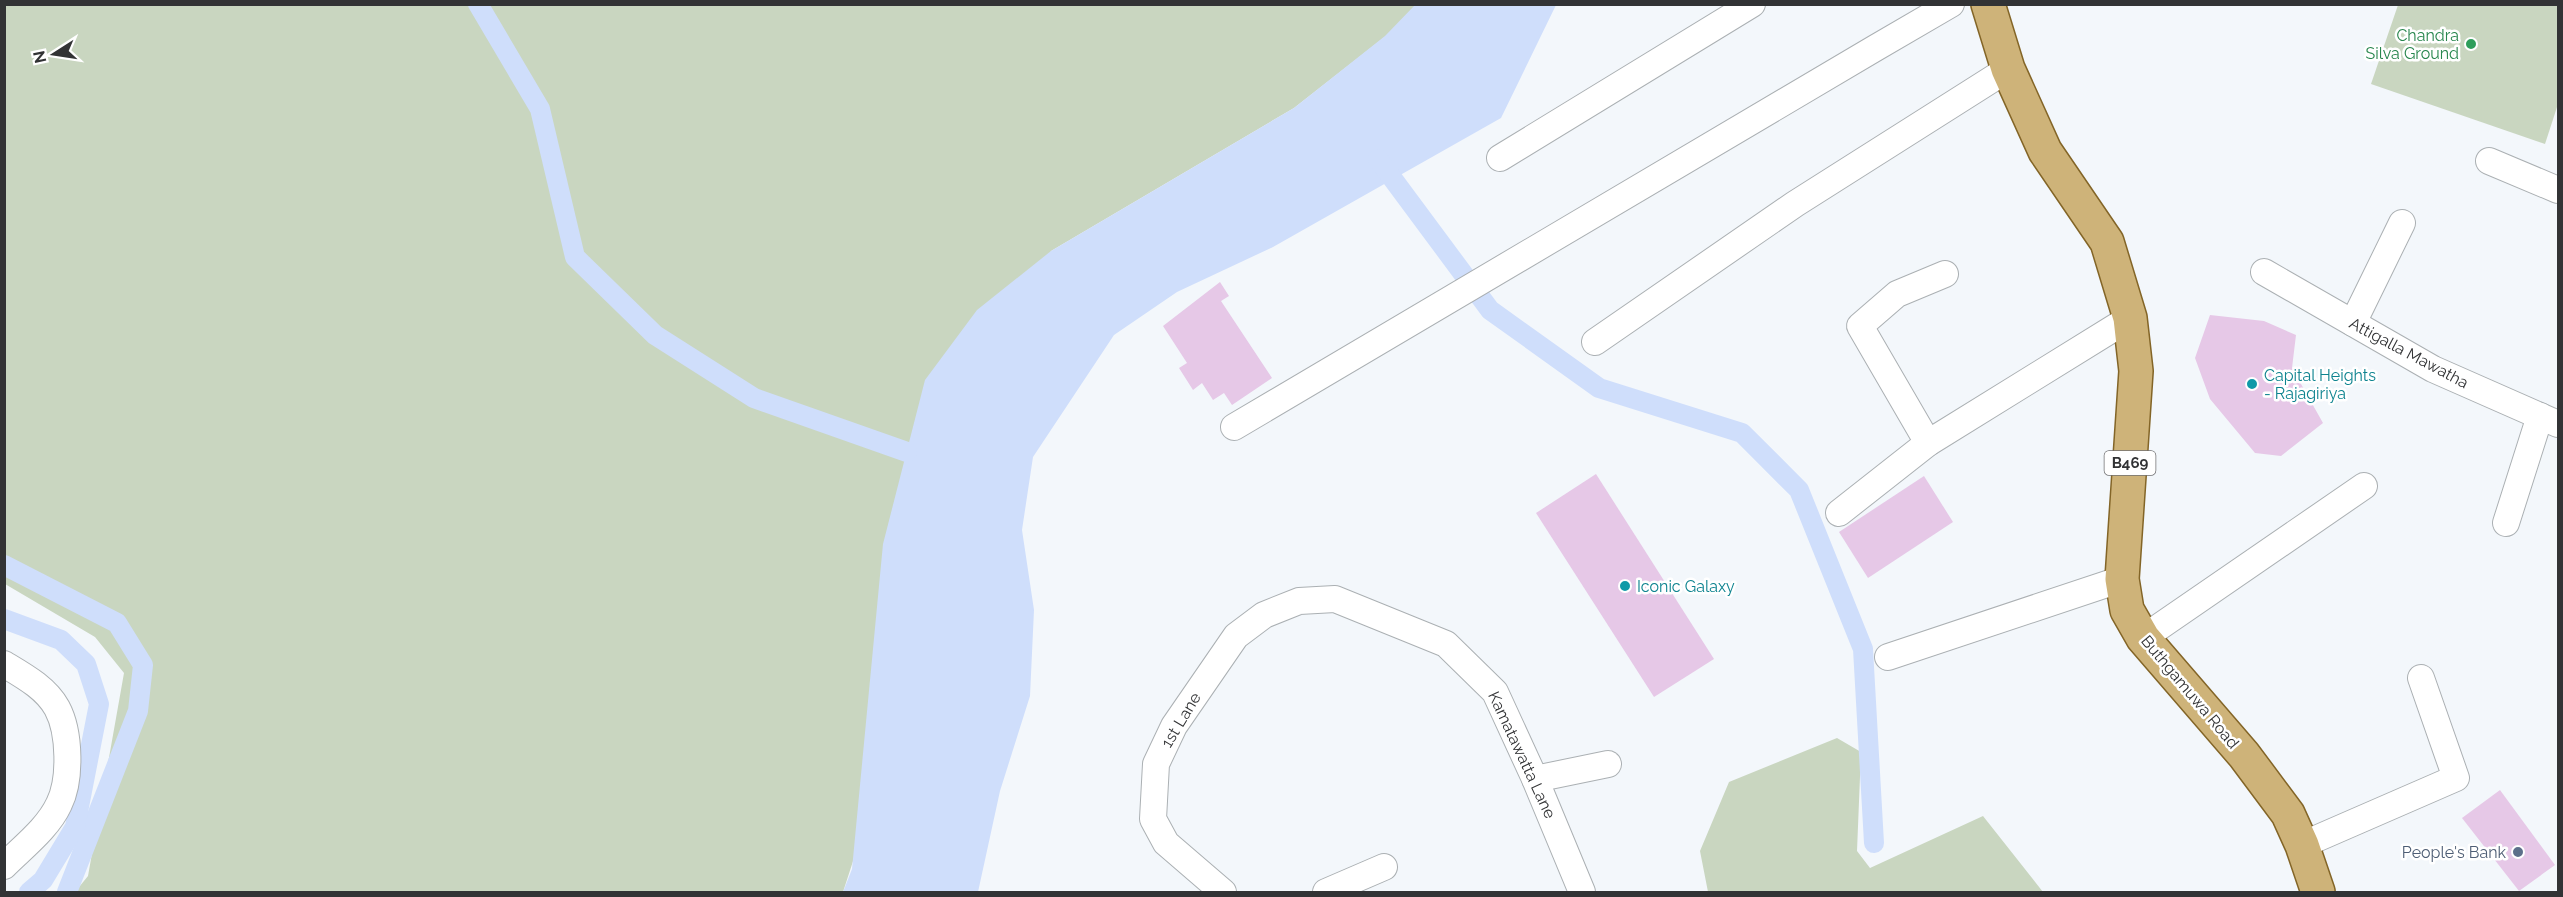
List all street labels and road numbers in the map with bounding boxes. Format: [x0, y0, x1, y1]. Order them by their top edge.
street label: Attigalla Mawatha [2346, 314, 2472, 392]
road number: B469 [2104, 451, 2156, 475]
street label: Buthgamuwa Road [2137, 632, 2243, 752]
street label: Kamatawatta Lane [1484, 688, 1560, 822]
street label: 1st Lane [1157, 689, 1205, 751]

